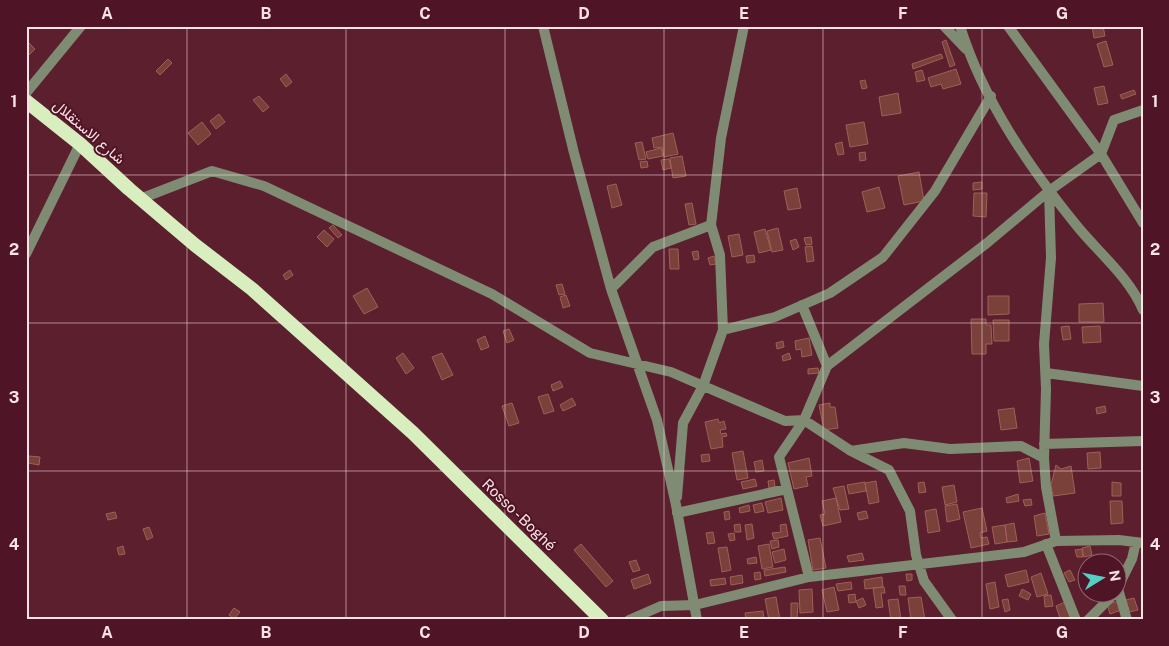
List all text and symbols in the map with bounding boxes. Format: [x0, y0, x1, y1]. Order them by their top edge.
text: A [101, 4, 113, 23]
text: B [261, 4, 272, 23]
text: C [419, 4, 431, 23]
text: D [578, 4, 590, 23]
text: E [739, 4, 749, 23]
text: F [898, 4, 908, 23]
text: G [1056, 4, 1068, 23]
text: 1 [11, 92, 17, 111]
text: 1 [1152, 92, 1158, 111]
street label: شارع الاستقلال [48, 96, 129, 170]
text: 2 [9, 240, 19, 259]
text: 2 [1150, 240, 1160, 259]
text: 3 [9, 388, 19, 407]
text: 3 [1150, 388, 1160, 407]
street label: Rosso - Boghé [479, 475, 560, 554]
text: 4 [9, 535, 20, 554]
text: 4 [1150, 535, 1161, 554]
north arrow [1076, 554, 1126, 604]
text: N [1106, 569, 1124, 583]
text: A [101, 623, 113, 642]
text: B [261, 623, 272, 642]
text: C [419, 623, 431, 642]
text: D [578, 623, 590, 642]
text: E [739, 623, 749, 642]
text: F [898, 623, 908, 642]
text: G [1056, 623, 1068, 642]

